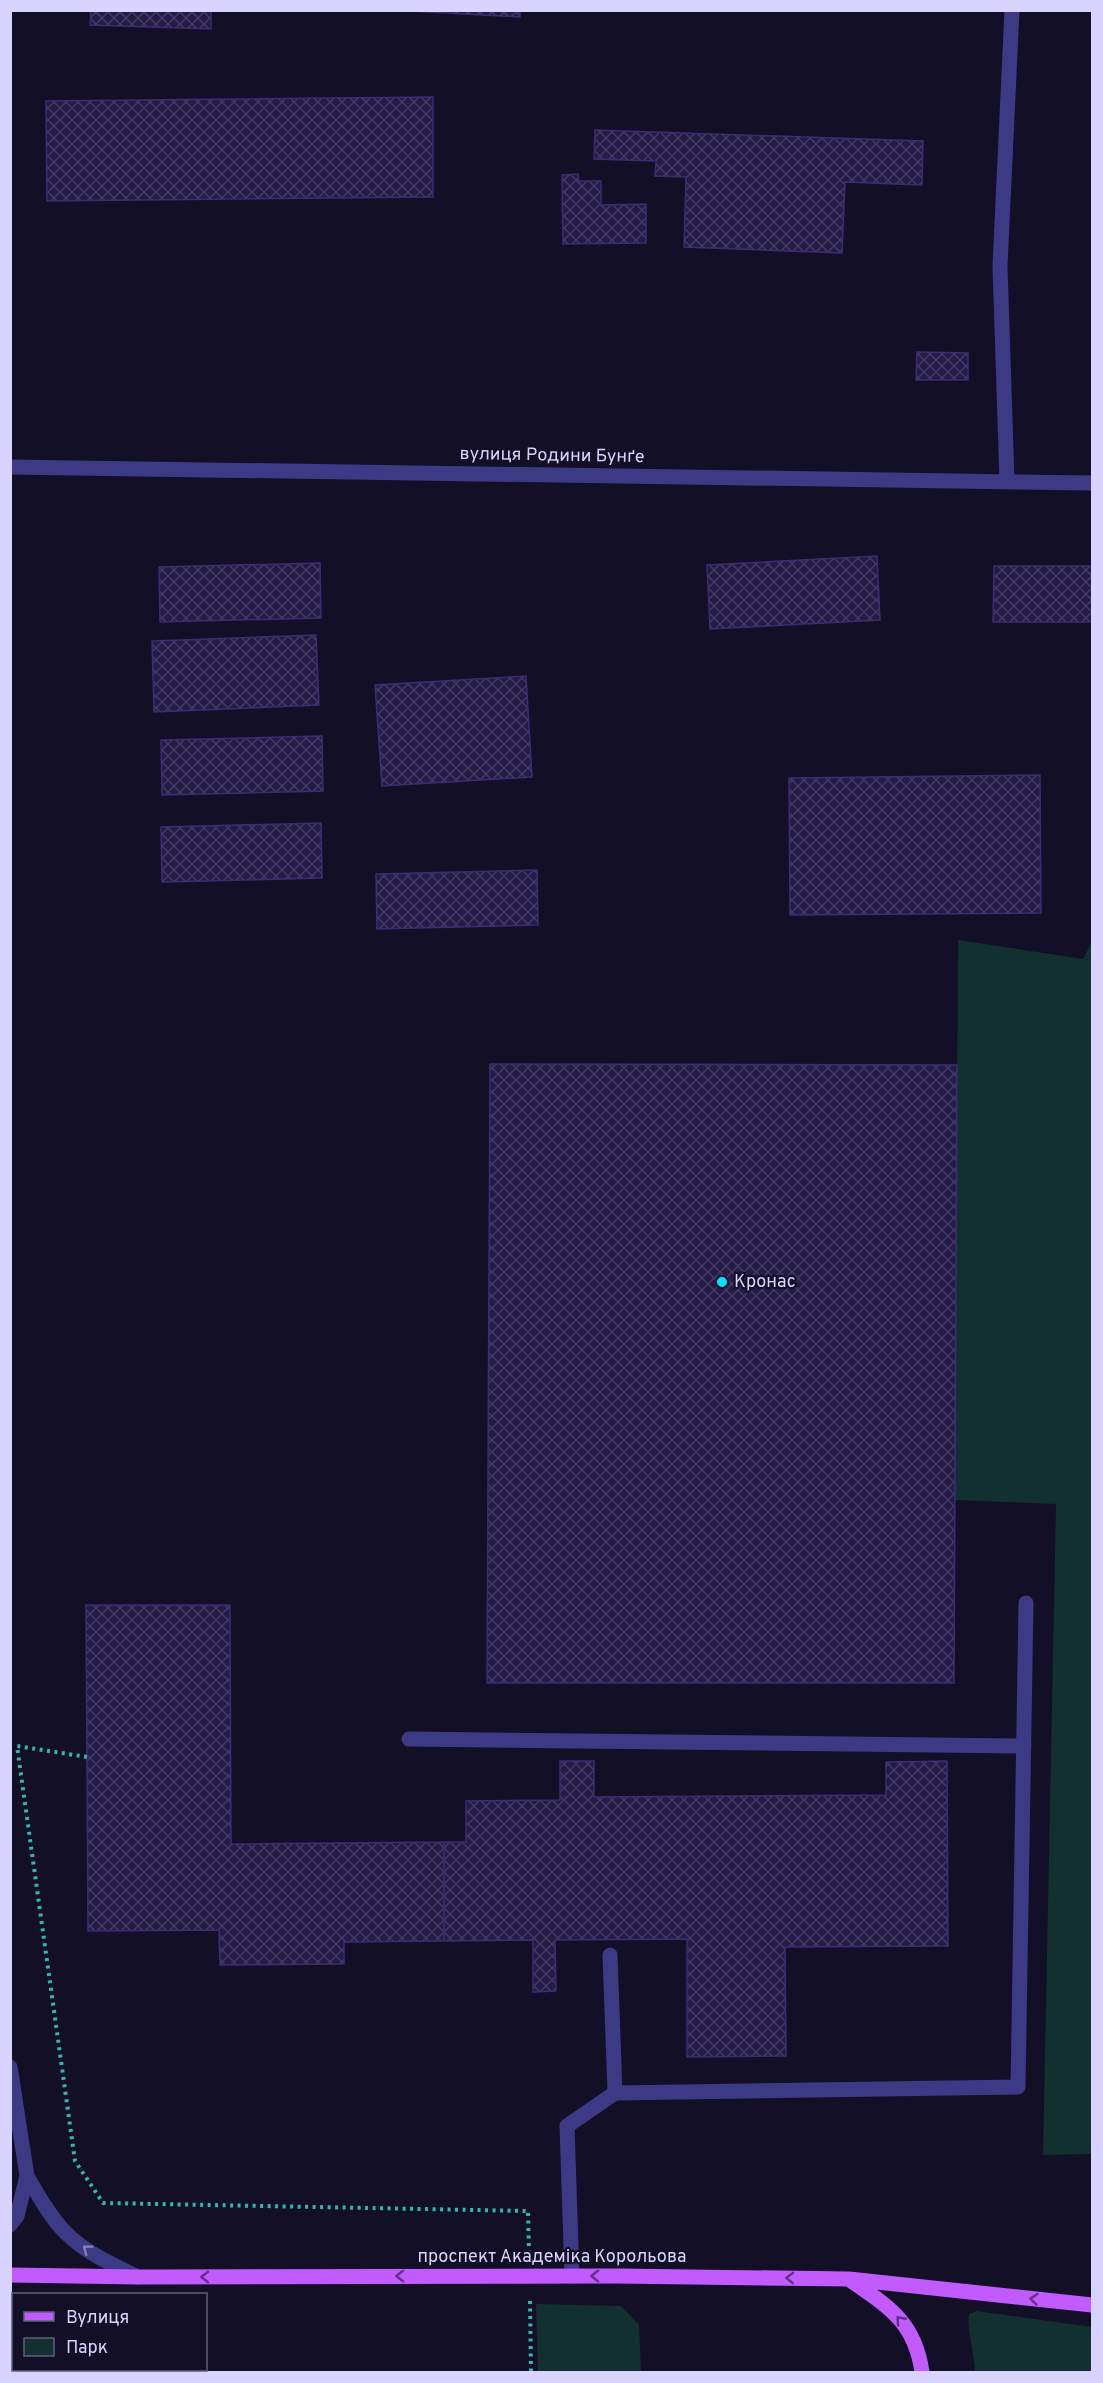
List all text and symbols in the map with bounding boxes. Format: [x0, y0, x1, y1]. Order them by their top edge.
street label: вулиця Родини Бунґе [459, 443, 645, 469]
place label: Кронас [734, 1271, 796, 1294]
marker: Кронас [715, 1275, 729, 1289]
one-way arrow [83, 2245, 94, 2256]
street label: проспект Академіка Корольова [417, 2246, 687, 2269]
one-way arrow [396, 2270, 405, 2282]
one-way arrow [591, 2270, 600, 2282]
one-way arrow [201, 2271, 210, 2283]
one-way arrow [786, 2272, 795, 2284]
legend [12, 2293, 207, 2371]
one-way arrow [1030, 2293, 1039, 2306]
text: Вулиця [66, 2307, 129, 2330]
one-way arrow [896, 2316, 907, 2326]
text: Парк [66, 2337, 108, 2360]

